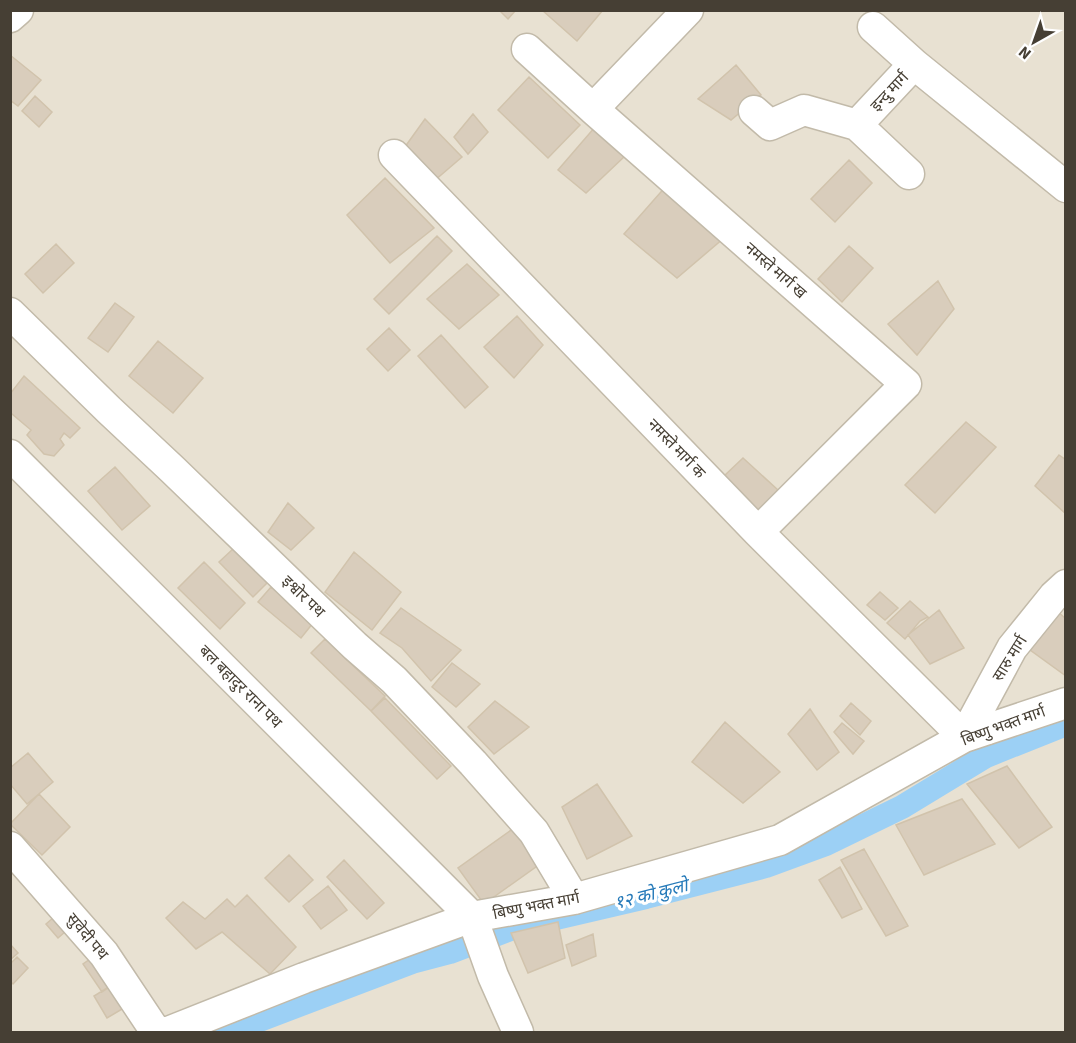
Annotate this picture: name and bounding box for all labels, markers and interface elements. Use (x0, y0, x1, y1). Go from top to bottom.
north arrow (1004, 12, 1064, 72)
text: N (1014, 41, 1036, 65)
street label: इन्दु मार्ग (866, 66, 915, 116)
street label: नमस्ते मार्ग ख (739, 238, 812, 305)
street label: नमस्ते मार्ग क (642, 414, 711, 484)
street label: इश्वोर पथ (277, 571, 330, 623)
street label: सारु मार्ग (987, 630, 1033, 686)
street label: बल बहादुर राना पथ (194, 640, 287, 734)
street label: बिष्णु भक्त मार्ग (958, 700, 1049, 751)
water label: १२ को कुलो (612, 872, 694, 916)
street label: बिष्णु भक्त मार्ग (491, 887, 582, 925)
street label: सुवेदी पथ (61, 909, 114, 965)

